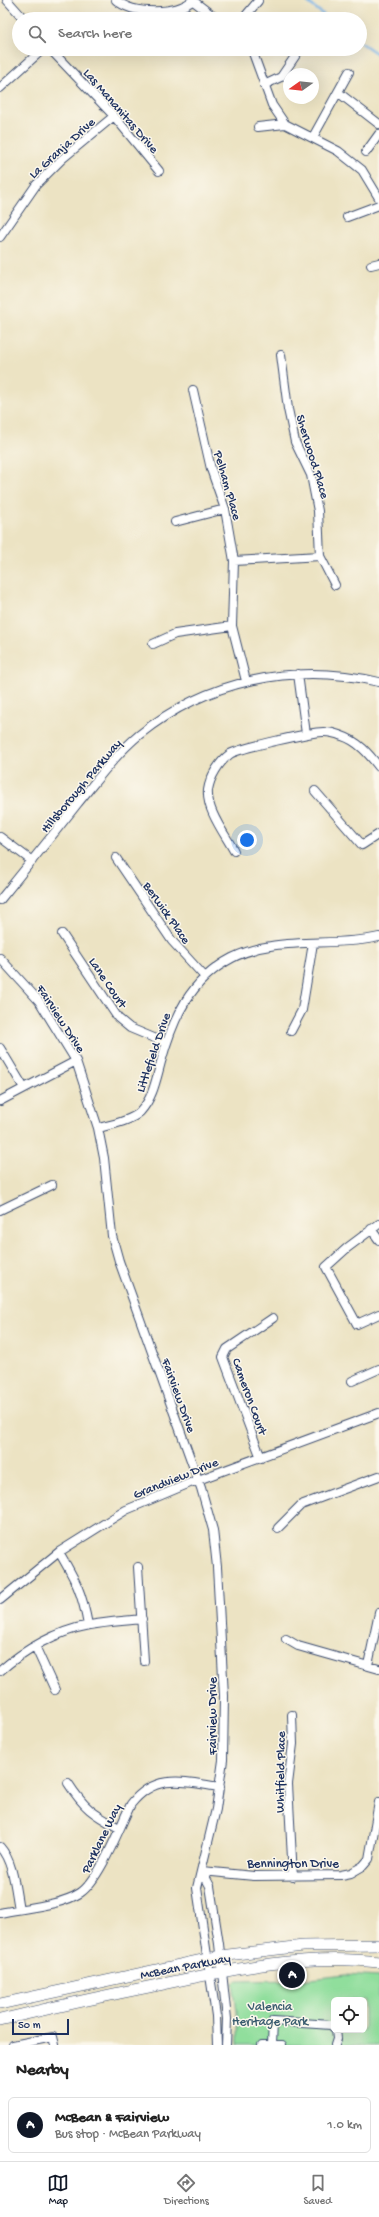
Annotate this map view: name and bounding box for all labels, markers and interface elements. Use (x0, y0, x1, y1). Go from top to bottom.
search box (12, 12, 367, 56)
icon: search (26, 23, 48, 45)
text: Search here (58, 25, 132, 43)
street label: Las Mananitas Drive (79, 66, 161, 157)
north arrow (283, 68, 319, 104)
street label: La Granja Drive (27, 115, 99, 182)
street label: Sherwood Place (292, 413, 332, 501)
street label: Pelham Place (209, 448, 244, 522)
street label: Hillsborough Parkway (38, 736, 126, 837)
your location (237, 830, 257, 850)
street label: Berwick Place (138, 879, 193, 948)
street label: Lane Court (85, 955, 130, 1013)
street label: Fairview Drive (32, 982, 88, 1056)
street label: Littlefield Drive (134, 1011, 175, 1095)
street label: Fairview Drive (157, 1356, 198, 1435)
street label: Cameron Court (228, 1356, 270, 1439)
street label: Grandview Drive (131, 1455, 221, 1503)
street label: Fairview Drive (206, 1677, 221, 1756)
street label: Whitfield Place (273, 1731, 290, 1813)
street label: Parklane Way (79, 1801, 126, 1877)
street label: Bennington Drive (246, 1857, 339, 1872)
street label: McBean Parkway (139, 1951, 233, 1984)
pin: A (279, 1960, 305, 1990)
map controls (331, 1997, 367, 2033)
button: locate (331, 1997, 367, 2033)
park label: Valencia Heritage Park (232, 2000, 309, 2030)
scale bar (12, 2017, 69, 2036)
text: 50 m (18, 2020, 40, 2032)
text: Nearby (16, 2061, 69, 2081)
text: McBean & Fairview (55, 2109, 169, 2127)
text: A (26, 2118, 34, 2133)
text: 1.0 km (327, 2118, 362, 2133)
text: Bus stop · McBean Parkway (55, 2127, 201, 2142)
tab: Map (47, 2172, 69, 2208)
tab: Directions (164, 2172, 209, 2208)
tab: Saved (303, 2172, 332, 2208)

